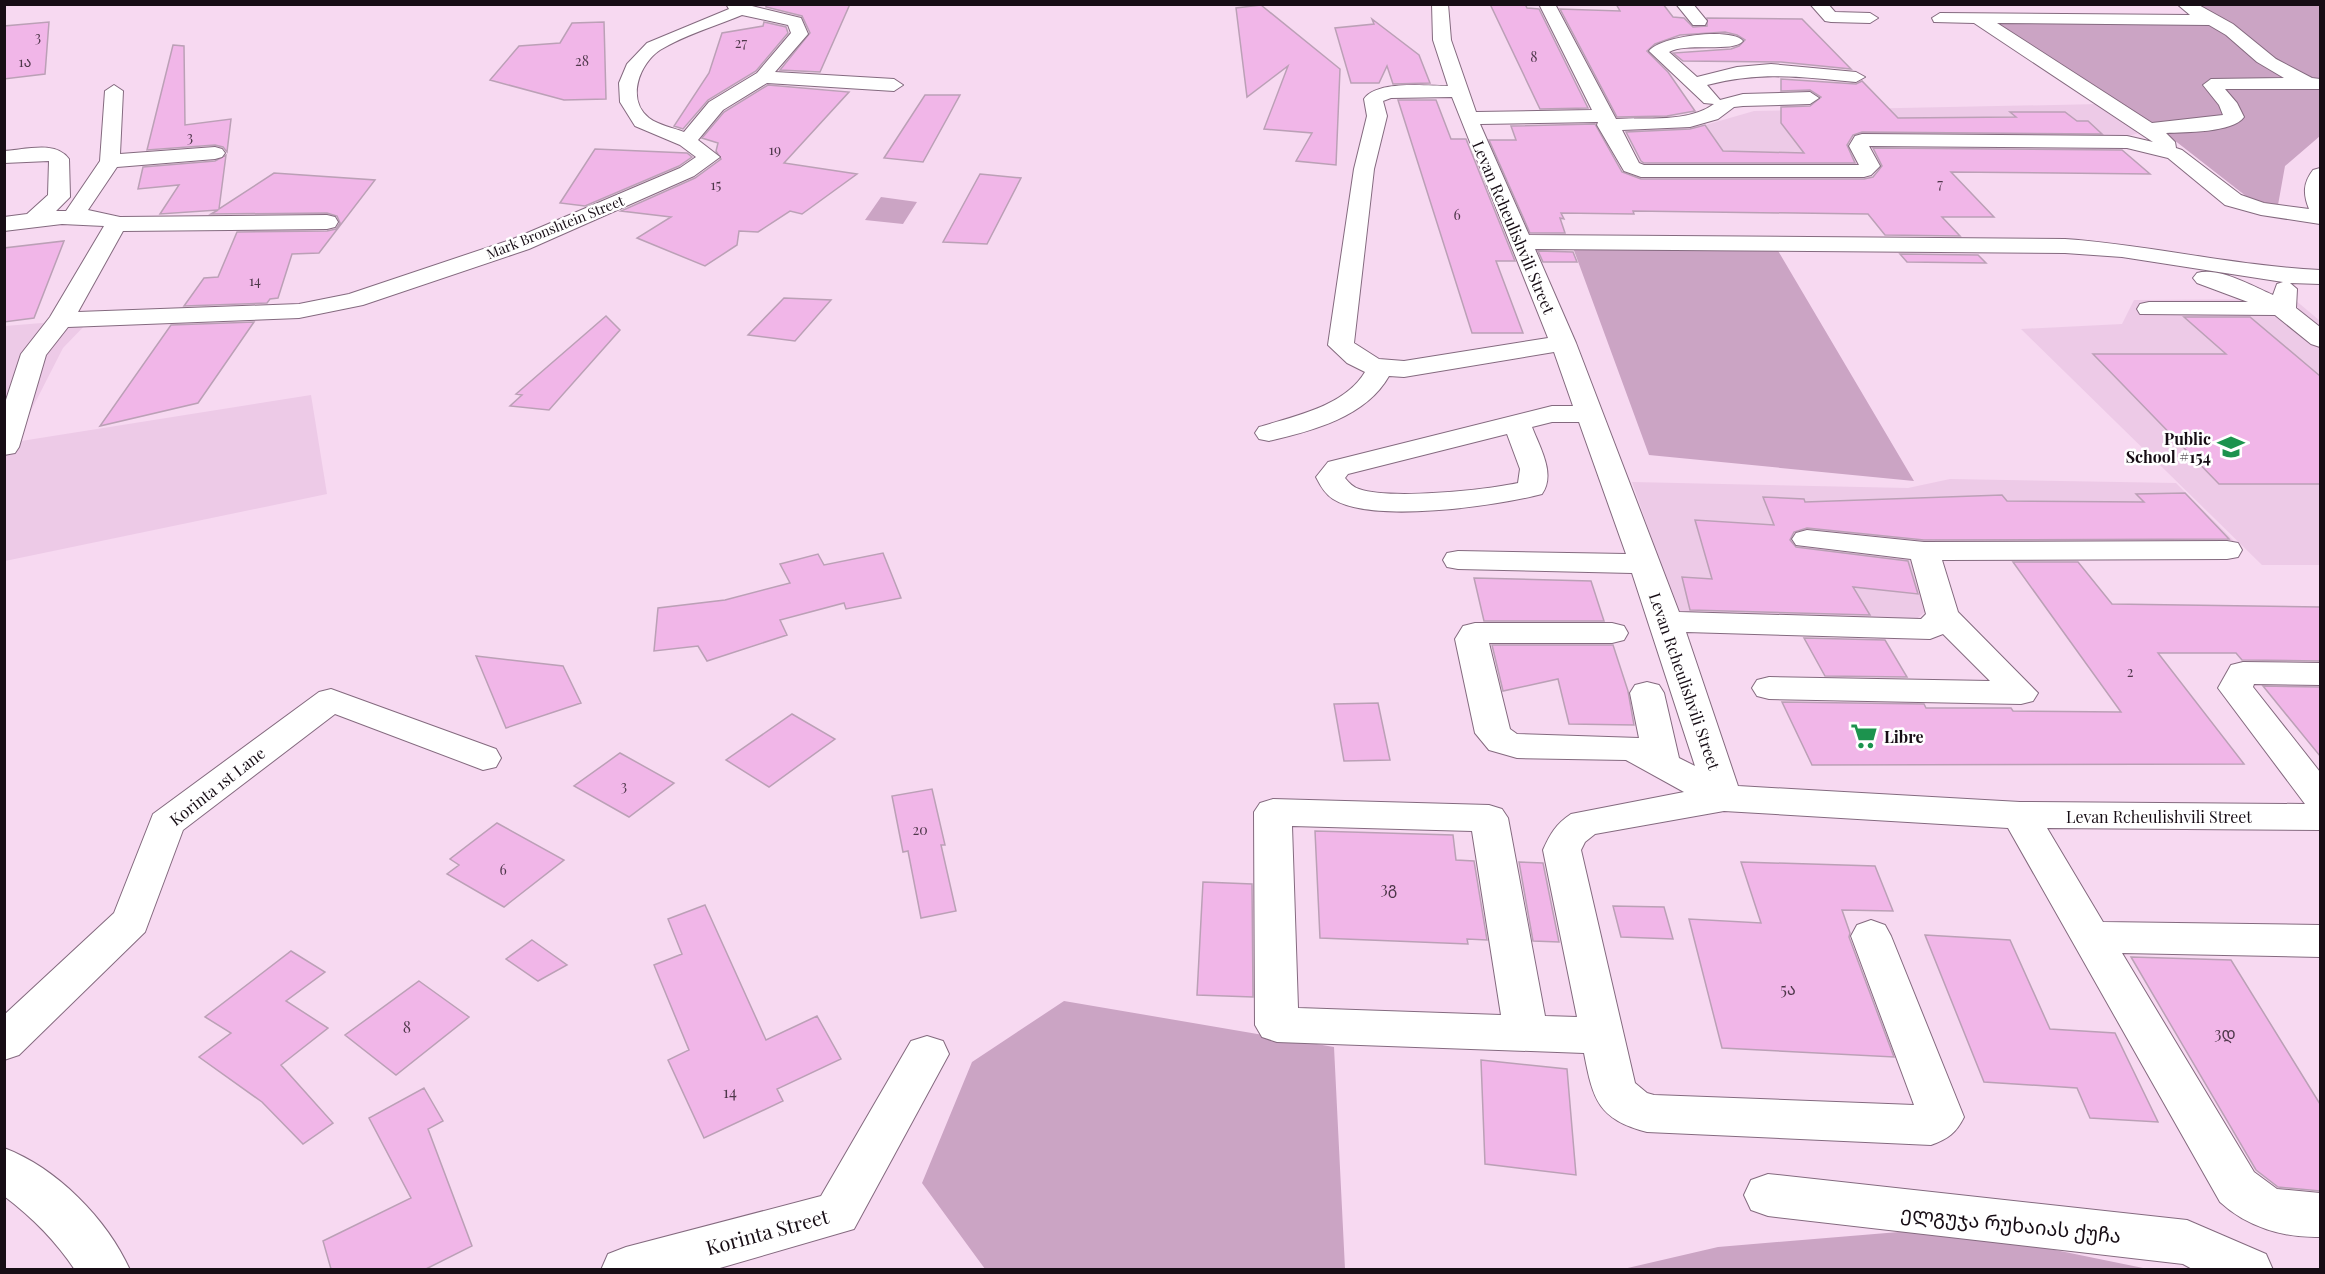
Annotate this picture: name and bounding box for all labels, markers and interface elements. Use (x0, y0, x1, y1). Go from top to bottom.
house number: 3 (35, 27, 41, 46)
house number: 27 (735, 33, 748, 52)
house number: 8 (1530, 47, 1538, 66)
house number: 28 (575, 51, 589, 70)
house number: 1ა (19, 52, 31, 71)
house number: 3 (187, 127, 193, 146)
street label: Levan Rcheulishvili Street (1468, 137, 1560, 317)
house number: 19 (769, 140, 781, 159)
house number: 7 (1937, 174, 1943, 193)
house number: 15 (711, 175, 722, 194)
street label: Mark Bronshtein Street (483, 190, 628, 263)
house number: 6 (1453, 205, 1461, 224)
house number: 14 (249, 271, 261, 290)
place label: Public School #154 (2126, 428, 2211, 467)
school or university icon: Public School #154 (2216, 432, 2246, 462)
street label: Levan Rcheulishvili Street (1645, 590, 1725, 773)
house number: 2 (2127, 662, 2134, 681)
supermarket icon: Libre (1849, 721, 1879, 751)
place label: Libre (1884, 726, 1924, 747)
street label: Korinta 1st Lane (165, 742, 269, 830)
house number: 3 (621, 776, 627, 795)
street label: Levan Rcheulishvili Street (2066, 806, 2252, 827)
house number: 20 (912, 820, 928, 839)
house number: 6 (499, 860, 507, 879)
house number: 3გ (1381, 877, 1397, 898)
house number: 5ა (1780, 978, 1796, 999)
house number: 8 (403, 1016, 411, 1037)
house number: 3დ (2214, 1022, 2236, 1044)
house number: 14 (723, 1081, 737, 1102)
street label: ელგუჯა რუხაიას ქუჩა (1899, 1198, 2123, 1249)
street label: Korinta Street (703, 1201, 832, 1260)

